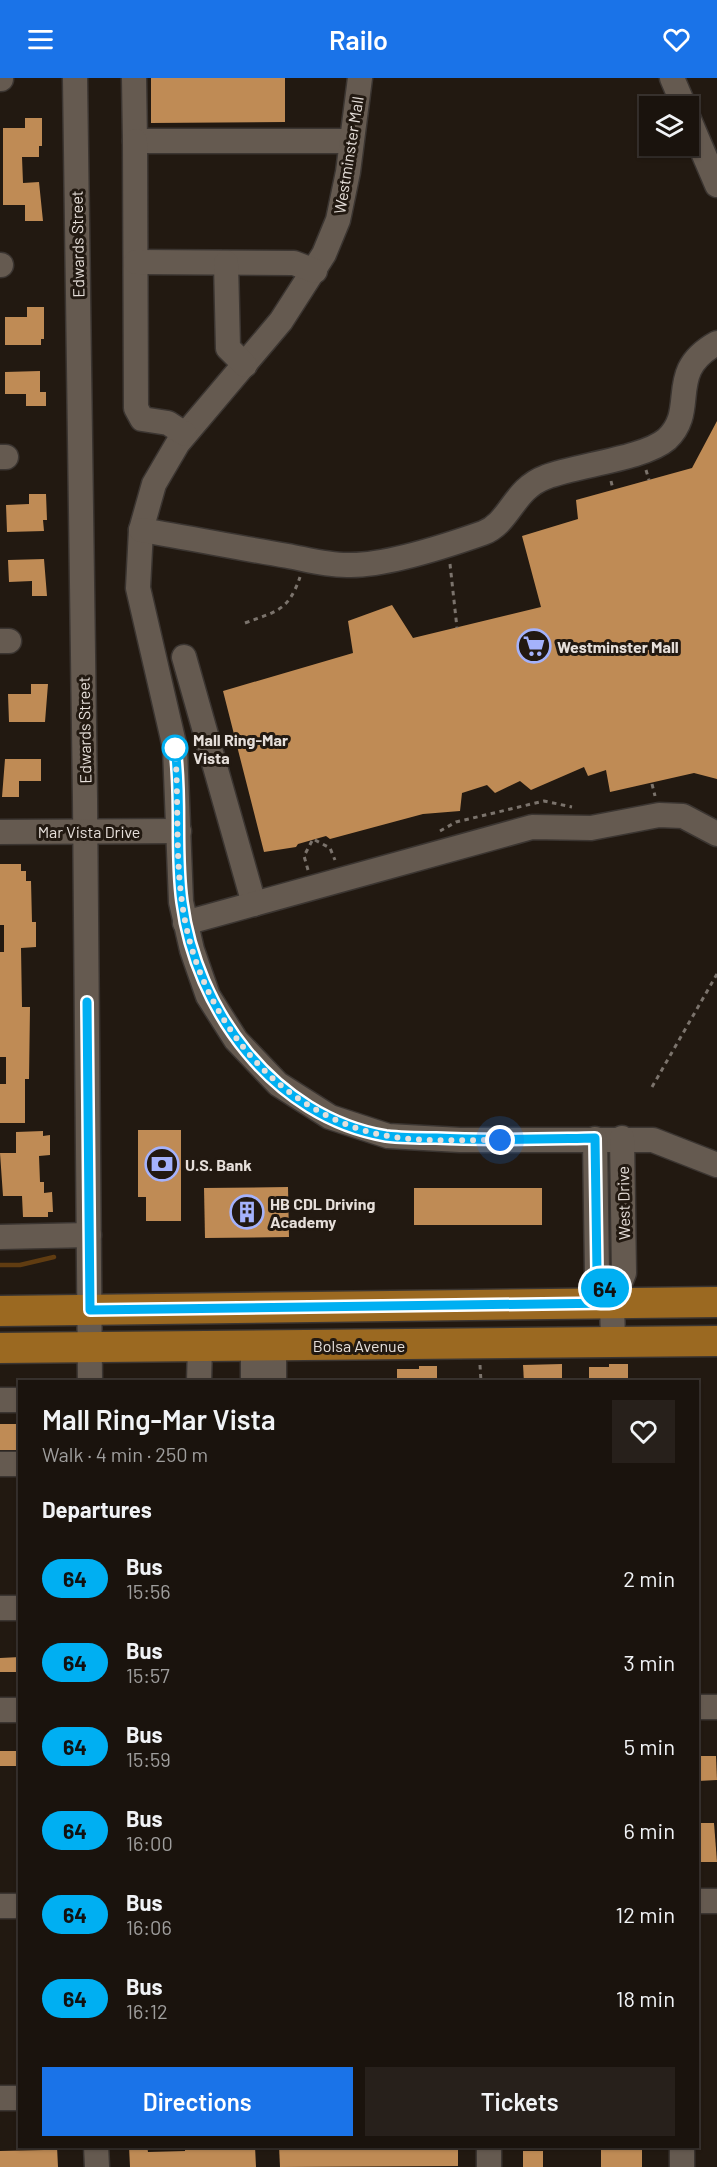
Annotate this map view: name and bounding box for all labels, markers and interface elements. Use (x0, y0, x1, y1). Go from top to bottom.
icon: menu (24, 23, 57, 56)
text: Railo (329, 23, 388, 55)
icon: heart (660, 23, 693, 56)
street label: Westminster Mall (329, 95, 367, 215)
map controls (639, 96, 699, 156)
button: layers (639, 96, 699, 156)
street label: Edwards Street (67, 190, 87, 298)
supermarket icon: Westminster Mall (516, 628, 552, 664)
place label: Westminster Mall (557, 637, 679, 656)
street label: Edwards Street (74, 676, 94, 784)
place label: Mall Ring-Mar Vista (193, 730, 288, 767)
marker: Mall Ring-Mar Vista (162, 735, 188, 761)
street label: Mar Vista Drive (38, 822, 140, 841)
your location (485, 1125, 515, 1155)
bank icon: U.S. Bank (144, 1146, 180, 1182)
place label: U.S. Bank (185, 1155, 252, 1174)
street label: West Drive (613, 1166, 633, 1240)
building icon: HB CDL Driving Academy (229, 1194, 265, 1230)
place label: HB CDL Driving Academy (270, 1194, 375, 1231)
line badge: 64 (578, 1268, 632, 1308)
text: 64 (593, 1276, 617, 1301)
street label: Bolsa Avenue (313, 1336, 405, 1355)
button: heart (612, 1400, 675, 1463)
text: Mall Ring-Mar Vista (42, 1402, 276, 1436)
text: Walk · 4 min · 250 m (42, 1442, 208, 1466)
text: Departures (42, 1496, 152, 1522)
text: Bus (126, 1553, 163, 1579)
text: 2 min (623, 1565, 675, 1591)
text: 64 (63, 1566, 87, 1591)
text: 15:56 (126, 1579, 171, 1603)
text: Bus (126, 1637, 163, 1663)
text: 3 min (624, 1649, 675, 1675)
text: 64 (63, 1650, 87, 1675)
text: 15:57 (126, 1663, 170, 1687)
text: Bus (126, 1721, 163, 1747)
text: 5 min (624, 1733, 675, 1759)
text: 64 (63, 1734, 87, 1759)
text: 15:59 (126, 1747, 171, 1771)
text: Bus (126, 1805, 163, 1831)
text: 6 min (624, 1817, 675, 1843)
text: 64 (63, 1818, 87, 1843)
text: 16:00 (126, 1831, 173, 1855)
text: Bus (126, 1889, 163, 1915)
text: 12 min (615, 1901, 675, 1927)
text: 64 (63, 1902, 87, 1927)
text: 16:06 (126, 1915, 172, 1939)
text: Bus (126, 1973, 163, 1999)
text: 18 min (616, 1985, 675, 2011)
text: 64 (63, 1986, 87, 2011)
text: 16:12 (126, 1999, 168, 2023)
button: Directions (42, 2067, 353, 2136)
button: Tickets (365, 2067, 675, 2136)

